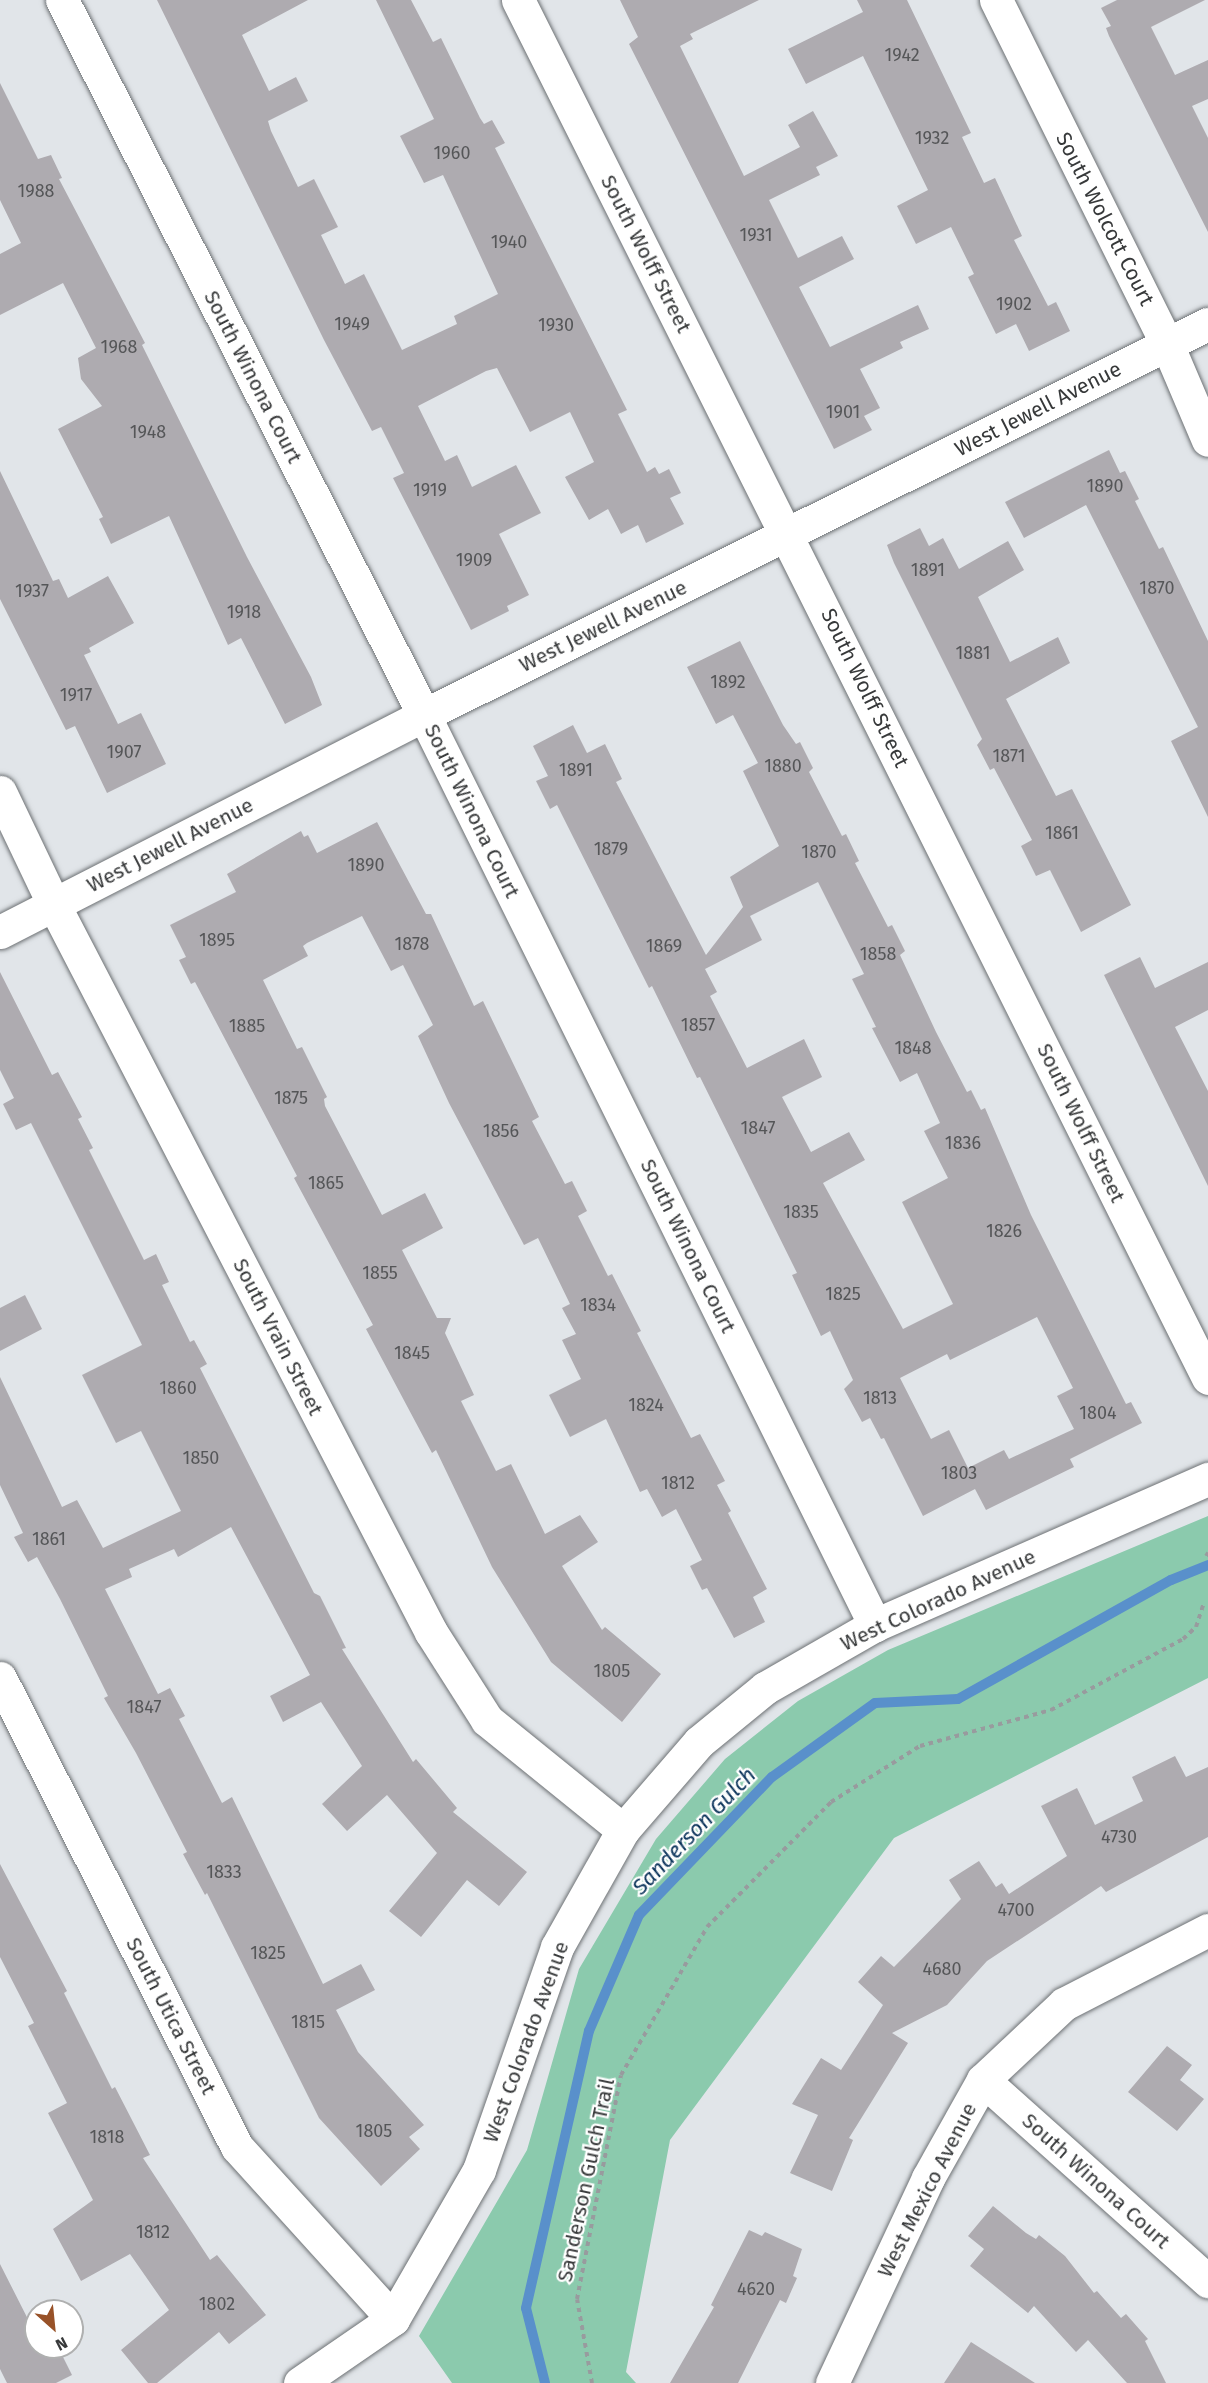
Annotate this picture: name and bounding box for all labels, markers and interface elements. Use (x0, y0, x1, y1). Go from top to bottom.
house number: 1942 (884, 44, 920, 66)
house number: 1932 (915, 127, 949, 149)
street label: South Wolcott Court (1050, 128, 1160, 310)
house number: 1960 (434, 142, 470, 164)
street label: South Wolff Street (595, 171, 697, 337)
house number: 1988 (17, 180, 55, 202)
house number: 1931 (739, 224, 773, 246)
house number: 1940 (491, 231, 527, 253)
street label: South Winona Court (199, 287, 307, 467)
house number: 1902 (996, 293, 1032, 315)
house number: 1949 (334, 313, 370, 335)
house number: 1930 (538, 314, 574, 336)
house number: 1968 (101, 336, 137, 358)
street label: West Jewell Avenue (951, 356, 1125, 462)
house number: 1901 (826, 401, 860, 423)
house number: 1948 (130, 421, 166, 443)
house number: 1890 (1087, 475, 1123, 497)
house number: 1919 (413, 479, 447, 501)
house number: 1909 (456, 549, 492, 571)
house number: 1891 (911, 559, 945, 581)
street label: West Jewell Avenue (515, 574, 691, 678)
house number: 1870 (1139, 577, 1175, 599)
house number: 1937 (15, 580, 49, 602)
house number: 1918 (227, 601, 261, 623)
street label: South Wolff Street (816, 604, 914, 772)
house number: 1881 (956, 642, 990, 664)
house number: 1892 (710, 671, 746, 693)
house number: 1917 (60, 684, 92, 706)
street label: South Winona Court (419, 720, 525, 902)
house number: 1907 (107, 741, 141, 763)
house number: 1871 (993, 745, 1025, 767)
house number: 1880 (764, 755, 802, 777)
house number: 1891 (559, 759, 593, 781)
street label: West Jewell Avenue (83, 792, 257, 898)
house number: 1861 (1045, 822, 1079, 844)
house number: 1879 (594, 838, 628, 860)
house number: 1870 (801, 841, 837, 863)
house number: 1890 (348, 854, 384, 876)
house number: 1895 (199, 929, 235, 951)
house number: 1878 (395, 933, 429, 955)
house number: 1869 (646, 935, 682, 957)
house number: 1858 (860, 943, 896, 965)
house number: 1857 (681, 1014, 715, 1036)
house number: 1885 (229, 1015, 265, 1037)
house number: 1848 (894, 1037, 932, 1059)
street label: South Wolff Street (1032, 1039, 1130, 1207)
house number: 1875 (274, 1087, 308, 1109)
house number: 1847 (741, 1117, 775, 1139)
house number: 1856 (483, 1120, 519, 1142)
house number: 1836 (945, 1132, 981, 1154)
street label: South Winona Court (635, 1155, 741, 1337)
house number: 1865 (308, 1172, 344, 1194)
house number: 1835 (783, 1201, 819, 1223)
house number: 1826 (986, 1220, 1022, 1242)
street label: South Vrain Street (228, 1254, 328, 1420)
house number: 1855 (362, 1262, 398, 1284)
house number: 1825 (825, 1283, 861, 1305)
house number: 1834 (580, 1294, 616, 1316)
house number: 1845 (394, 1342, 430, 1364)
house number: 1860 (159, 1377, 197, 1399)
house number: 1813 (863, 1387, 897, 1409)
house number: 1824 (628, 1394, 664, 1416)
house number: 1804 (1079, 1402, 1117, 1424)
house number: 1850 (183, 1447, 219, 1469)
house number: 1803 (941, 1462, 977, 1484)
house number: 1812 (661, 1472, 695, 1494)
house number: 1861 (32, 1528, 66, 1550)
street label: West Colorado Avenue (836, 1544, 1040, 1656)
house number: 1805 (594, 1660, 630, 1682)
house number: 1847 (127, 1696, 161, 1718)
water label: Sanderson Gulch (627, 1762, 761, 1900)
house number: 4730 (1101, 1826, 1137, 1848)
house number: 1833 (206, 1861, 242, 1883)
house number: 4700 (997, 1899, 1035, 1921)
street label: South Utica Street (121, 1933, 221, 2099)
street label: West Colorado Avenue (478, 1938, 574, 2146)
house number: 1825 (250, 1942, 286, 1964)
house number: 4680 (922, 1958, 962, 1980)
house number: 1815 (291, 2011, 325, 2033)
street label: Sanderson Gulch Trail (552, 2076, 620, 2284)
street label: West Mexico Avenue (872, 2099, 982, 2281)
street label: South Winona Court (1017, 2108, 1175, 2254)
house number: 1805 (356, 2120, 392, 2142)
house number: 1818 (90, 2126, 124, 2148)
house number: 1812 (136, 2221, 170, 2243)
house number: 4620 (737, 2278, 775, 2300)
house number: 1802 (199, 2293, 235, 2315)
north arrow (24, 2299, 84, 2359)
text: N (52, 2333, 71, 2355)

